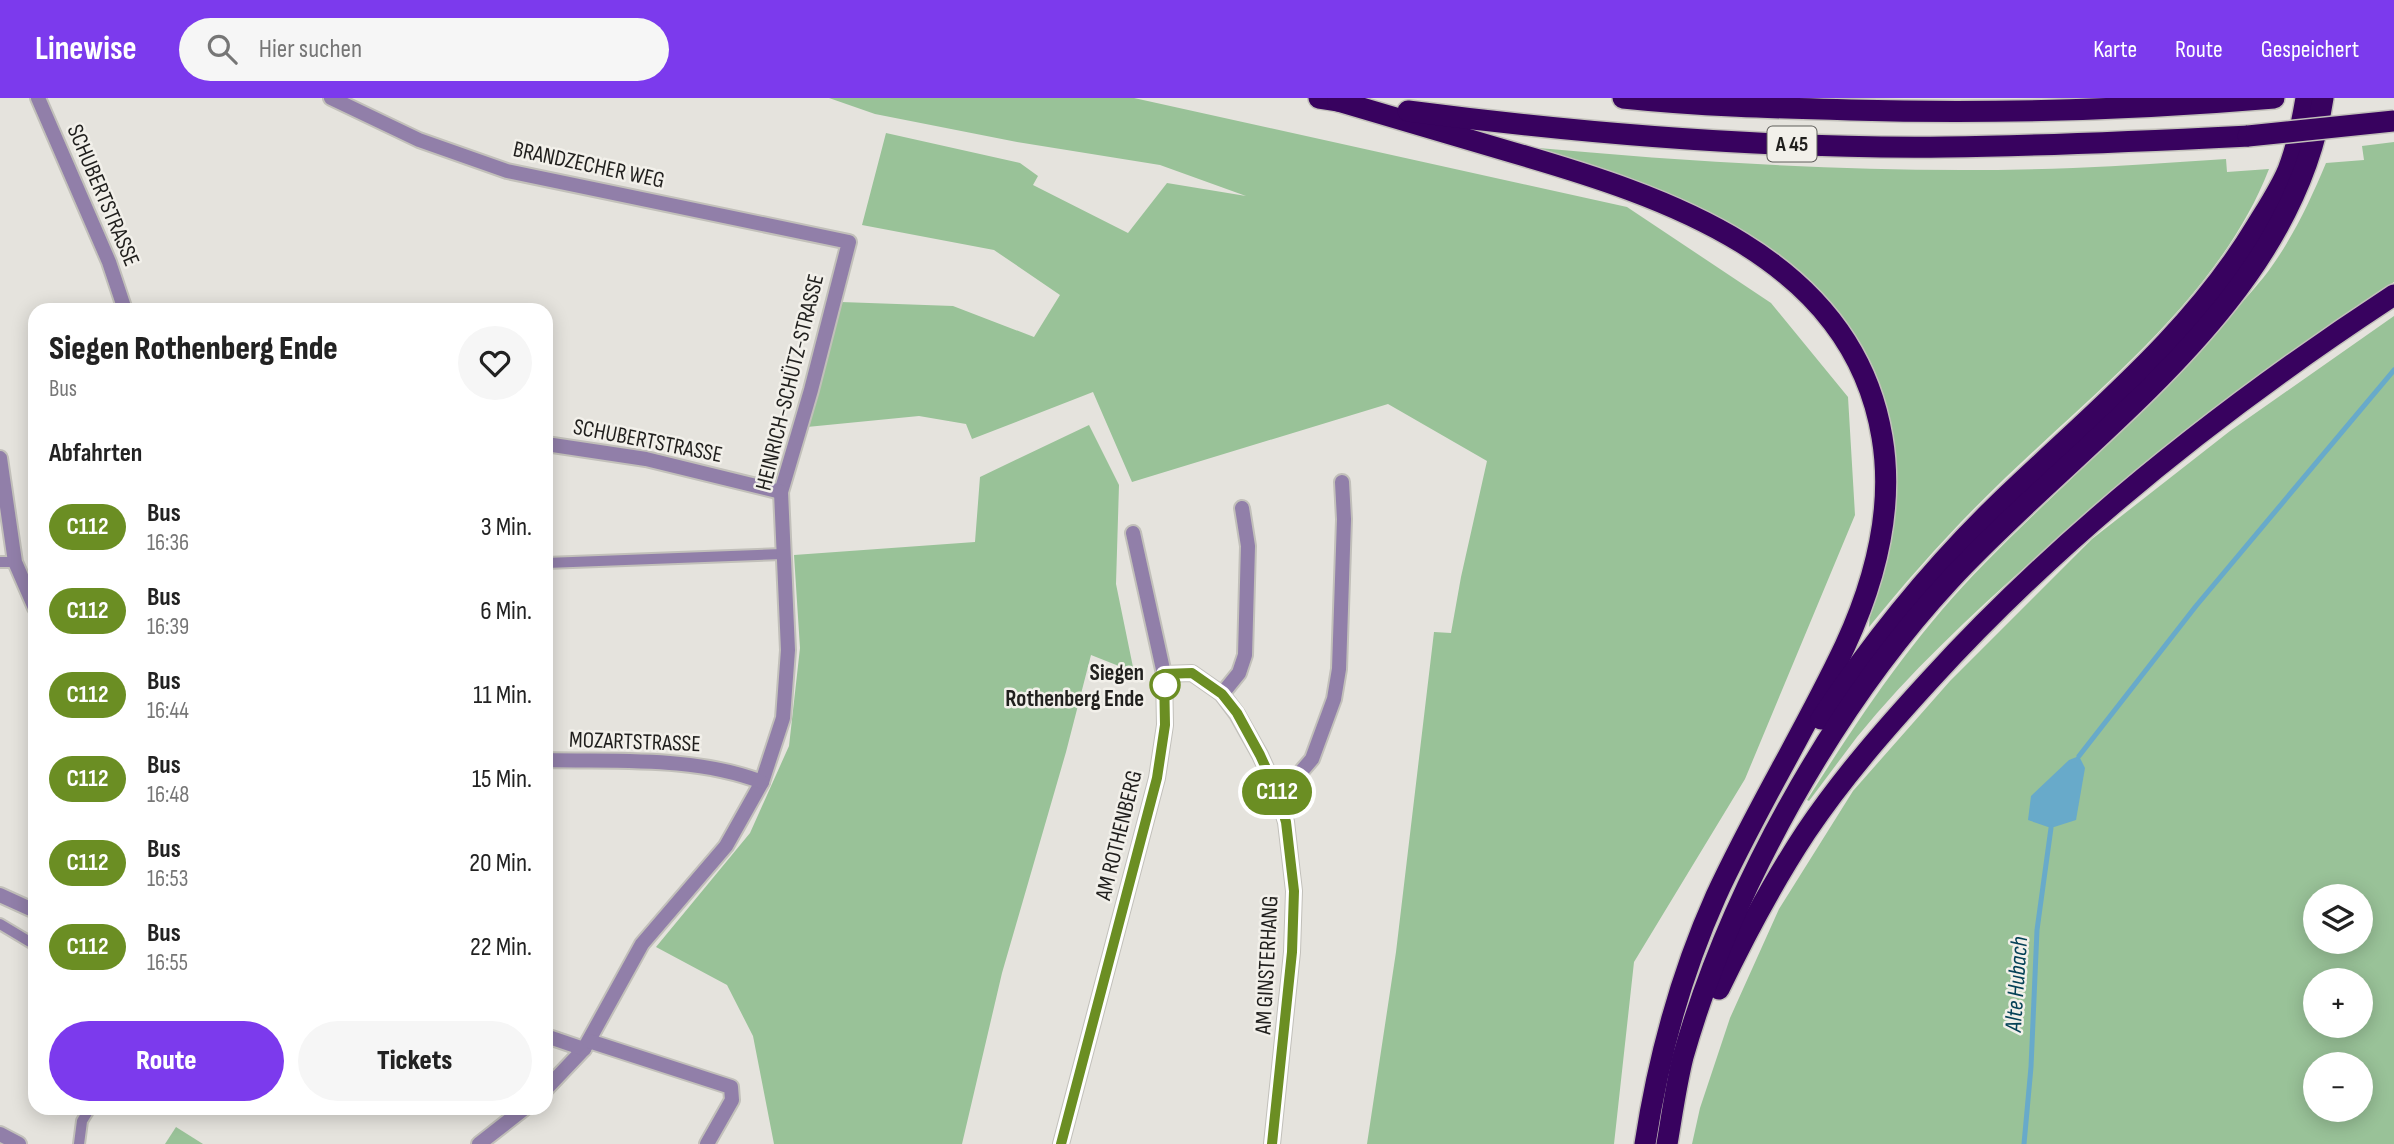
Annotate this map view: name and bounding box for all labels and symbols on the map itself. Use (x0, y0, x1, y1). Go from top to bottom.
street label: SCHUBERTSTRASSE (61, 120, 146, 271)
road number: A 45 (1768, 126, 1816, 162)
street label: BRANDZECHER WEG (510, 135, 667, 195)
street label: HEINRICH-SCHÜTZ-STRASSE (750, 271, 830, 493)
street label: SCHUBERTSTRASSE (571, 413, 725, 469)
place label: Siegen Rothenberg Ende (1005, 659, 1144, 713)
marker: Siegen Rothenberg Ende (1150, 670, 1180, 700)
street label: MOZARTSTRASSE (569, 726, 701, 758)
street label: AM ROTHENBERG (1089, 768, 1149, 904)
line badge: C112 (1228, 769, 1326, 815)
street label: AM GINSTERHANG (1249, 895, 1285, 1036)
water label: Alte Hubach (1999, 935, 2034, 1034)

